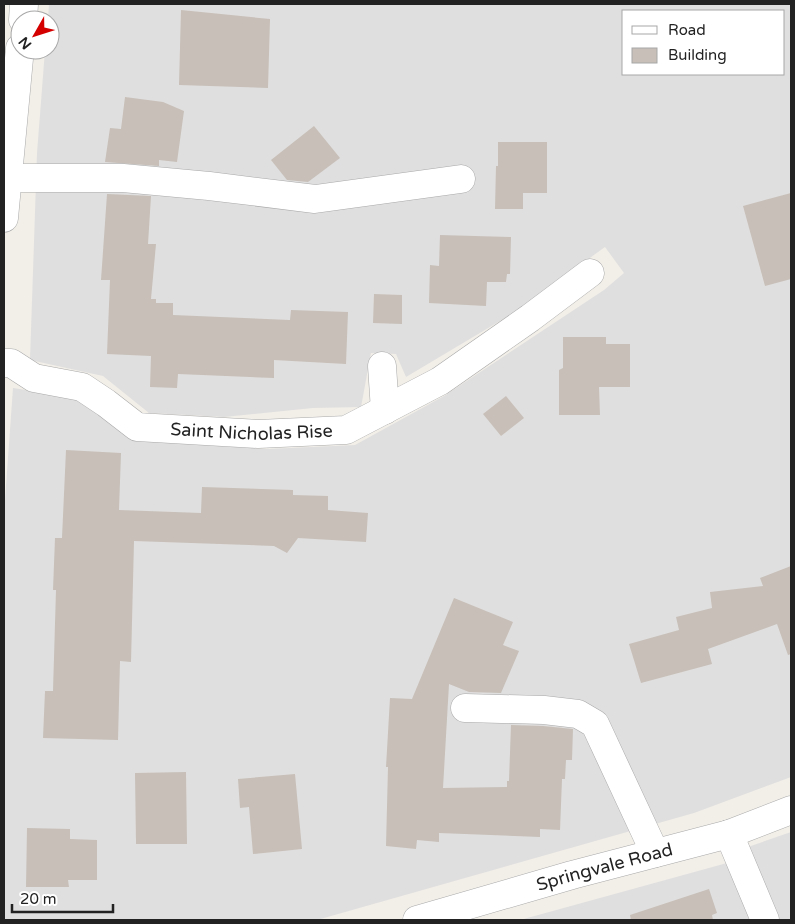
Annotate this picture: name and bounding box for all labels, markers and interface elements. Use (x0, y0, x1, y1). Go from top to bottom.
north arrow (10, 10, 60, 60)
legend (622, 10, 785, 75)
text: Road (668, 21, 706, 39)
text: N (15, 33, 35, 53)
text: Building (668, 46, 727, 64)
street label: Saint Nicholas Rise (170, 418, 333, 445)
street label: Springvale Road (534, 838, 675, 896)
scale bar (12, 882, 114, 914)
text: 20 m (20, 890, 57, 908)

